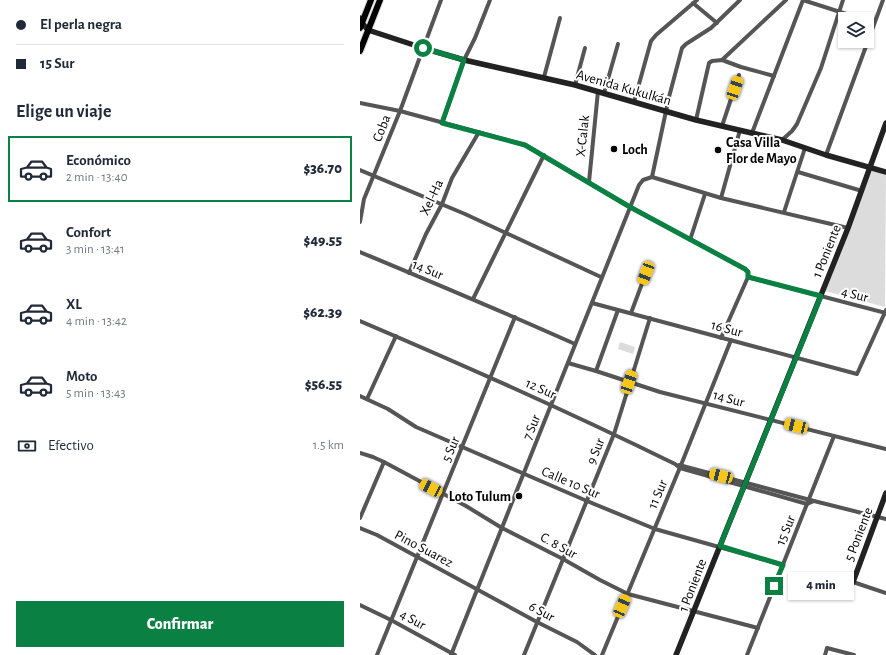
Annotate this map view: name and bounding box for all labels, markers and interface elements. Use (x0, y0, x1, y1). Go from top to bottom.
map controls (838, 12, 874, 48)
button: layers (838, 12, 874, 48)
text: El perla negra (40, 17, 122, 32)
route start (414, 39, 432, 57)
text: 15 Sur (40, 56, 75, 71)
street label: Avenida Kukulkán (575, 68, 673, 108)
car (725, 75, 745, 101)
text: Elige un viaje (16, 103, 111, 121)
street label: Coba (370, 112, 394, 144)
street label: X-Calak (574, 114, 592, 158)
place label: Casa Villa Flor de Mayo (726, 136, 797, 166)
place label: Loch (622, 143, 648, 157)
marker: Loch (609, 144, 619, 154)
marker: Casa Villa Flor de Mayo (713, 145, 723, 155)
icon: car (18, 151, 54, 187)
text: Económico (66, 153, 131, 168)
text: $36.70 (303, 161, 342, 176)
text: 2 min · 13:40 (66, 171, 128, 184)
street label: Xel-Ha (418, 177, 446, 217)
icon: car (18, 223, 54, 259)
street label: 1 Poniente (810, 223, 844, 280)
text: Confort (66, 225, 111, 240)
text: $49.55 (304, 233, 342, 248)
text: 3 min · 13:41 (66, 243, 125, 256)
street label: 14 Sur (410, 257, 446, 283)
car (636, 260, 656, 286)
street label: 4 Sur (840, 285, 870, 305)
icon: car (18, 295, 54, 331)
text: XL (66, 297, 82, 312)
text: $62.39 (303, 305, 342, 320)
text: 4 min · 13:42 (66, 315, 127, 328)
street label: 16 Sur (710, 318, 744, 340)
icon: car (18, 367, 54, 403)
text: Moto (66, 369, 98, 384)
car (620, 369, 638, 395)
street label: 12 Sur (523, 376, 558, 402)
text: $56.55 (305, 377, 342, 392)
text: 5 min · 13:43 (66, 387, 126, 400)
street label: 14 Sur (711, 388, 746, 410)
street label: 7 Sur (521, 412, 544, 442)
car (783, 417, 809, 435)
street label: 5 Sur (439, 434, 463, 464)
icon: cash (16, 435, 38, 457)
street label: 9 Sur (585, 436, 607, 466)
text: Efectivo (48, 438, 94, 453)
text: 1.5 km (313, 439, 344, 452)
street label: Calle 10 Sur (539, 464, 602, 502)
car (708, 467, 734, 485)
car (418, 477, 444, 499)
street label: 11 Sur (646, 477, 670, 511)
place label: Loto Tulum (449, 490, 511, 504)
marker: Loto Tulum (514, 491, 524, 501)
street label: 5 Poniente (842, 505, 876, 563)
street label: 15 Sur (774, 513, 798, 547)
street label: Pino Suarez (392, 528, 455, 570)
street label: C. 8 Sur (538, 530, 580, 562)
street label: 1 Poniente (676, 557, 709, 614)
callout: 4 min (788, 572, 854, 600)
route end (765, 577, 783, 595)
text: 4 min (806, 579, 836, 592)
car (612, 593, 632, 619)
street label: 6 Sur (526, 599, 557, 625)
button: Confirmar (16, 601, 344, 647)
street label: 4 Sur (397, 607, 428, 633)

